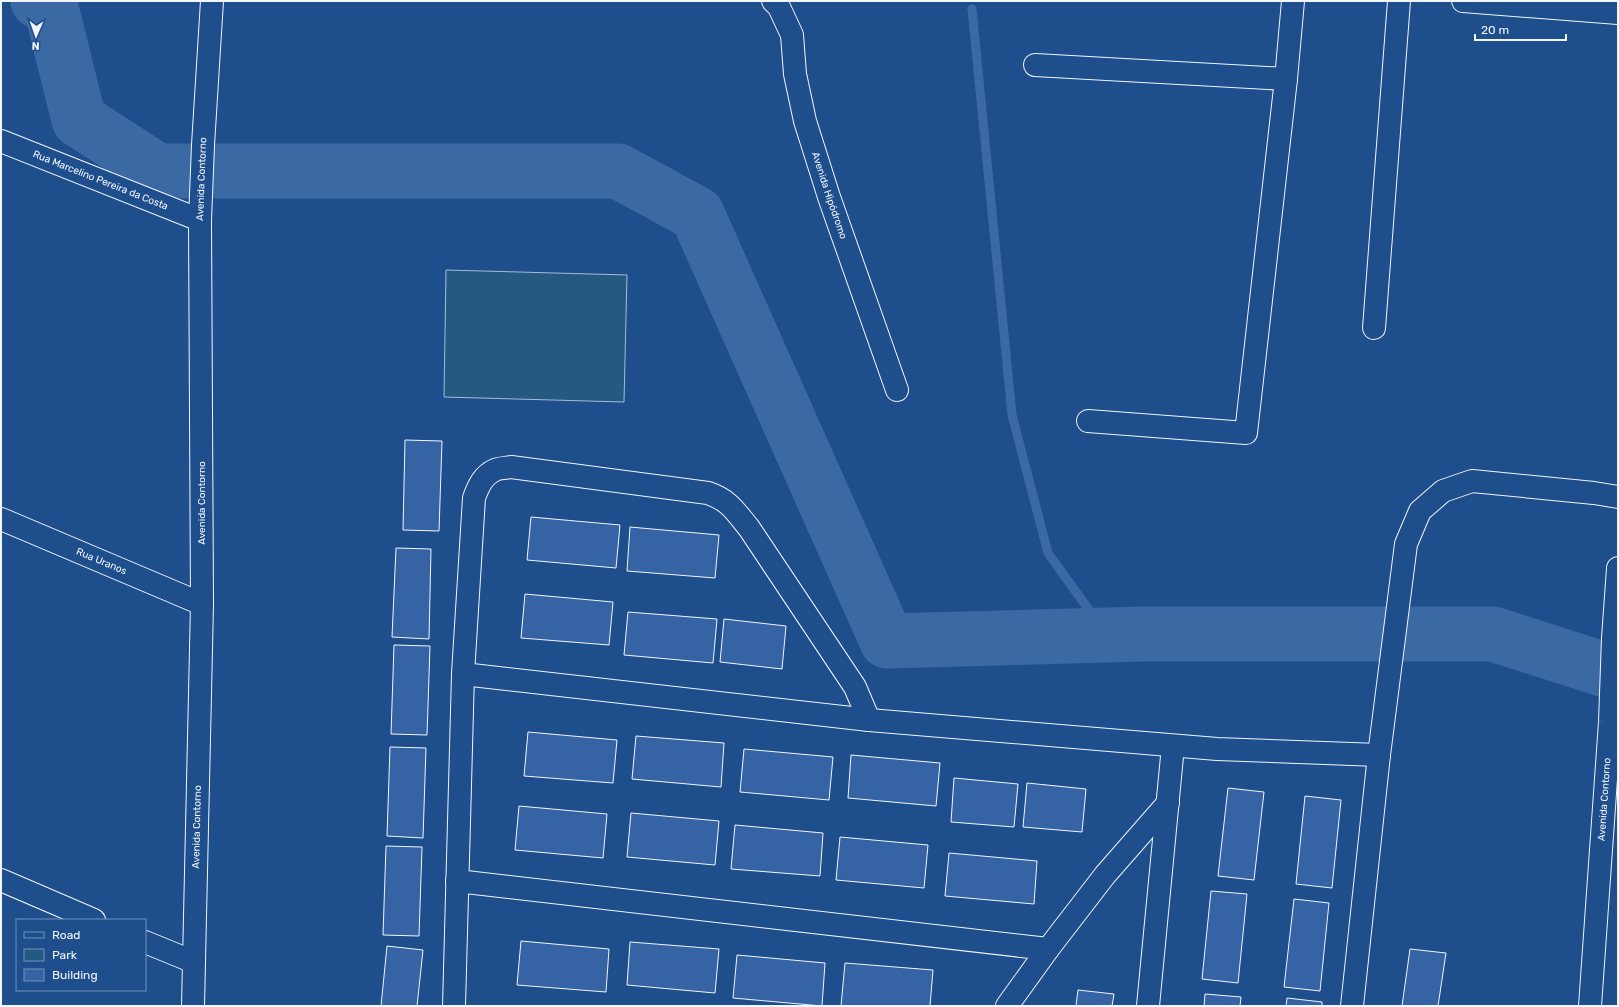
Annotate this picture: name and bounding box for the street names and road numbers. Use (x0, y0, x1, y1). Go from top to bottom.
street label: Avenida Contorno (194, 137, 209, 221)
street label: Rua Marcelino Pereira da Costa (31, 148, 170, 213)
street label: Avenida Hipódromo (809, 151, 849, 241)
street label: Avenida Contorno (196, 461, 208, 545)
street label: Rua Uranos (74, 545, 128, 577)
street label: Avenida Contorno (1596, 757, 1613, 842)
street label: Avenida Contorno (190, 785, 204, 869)

